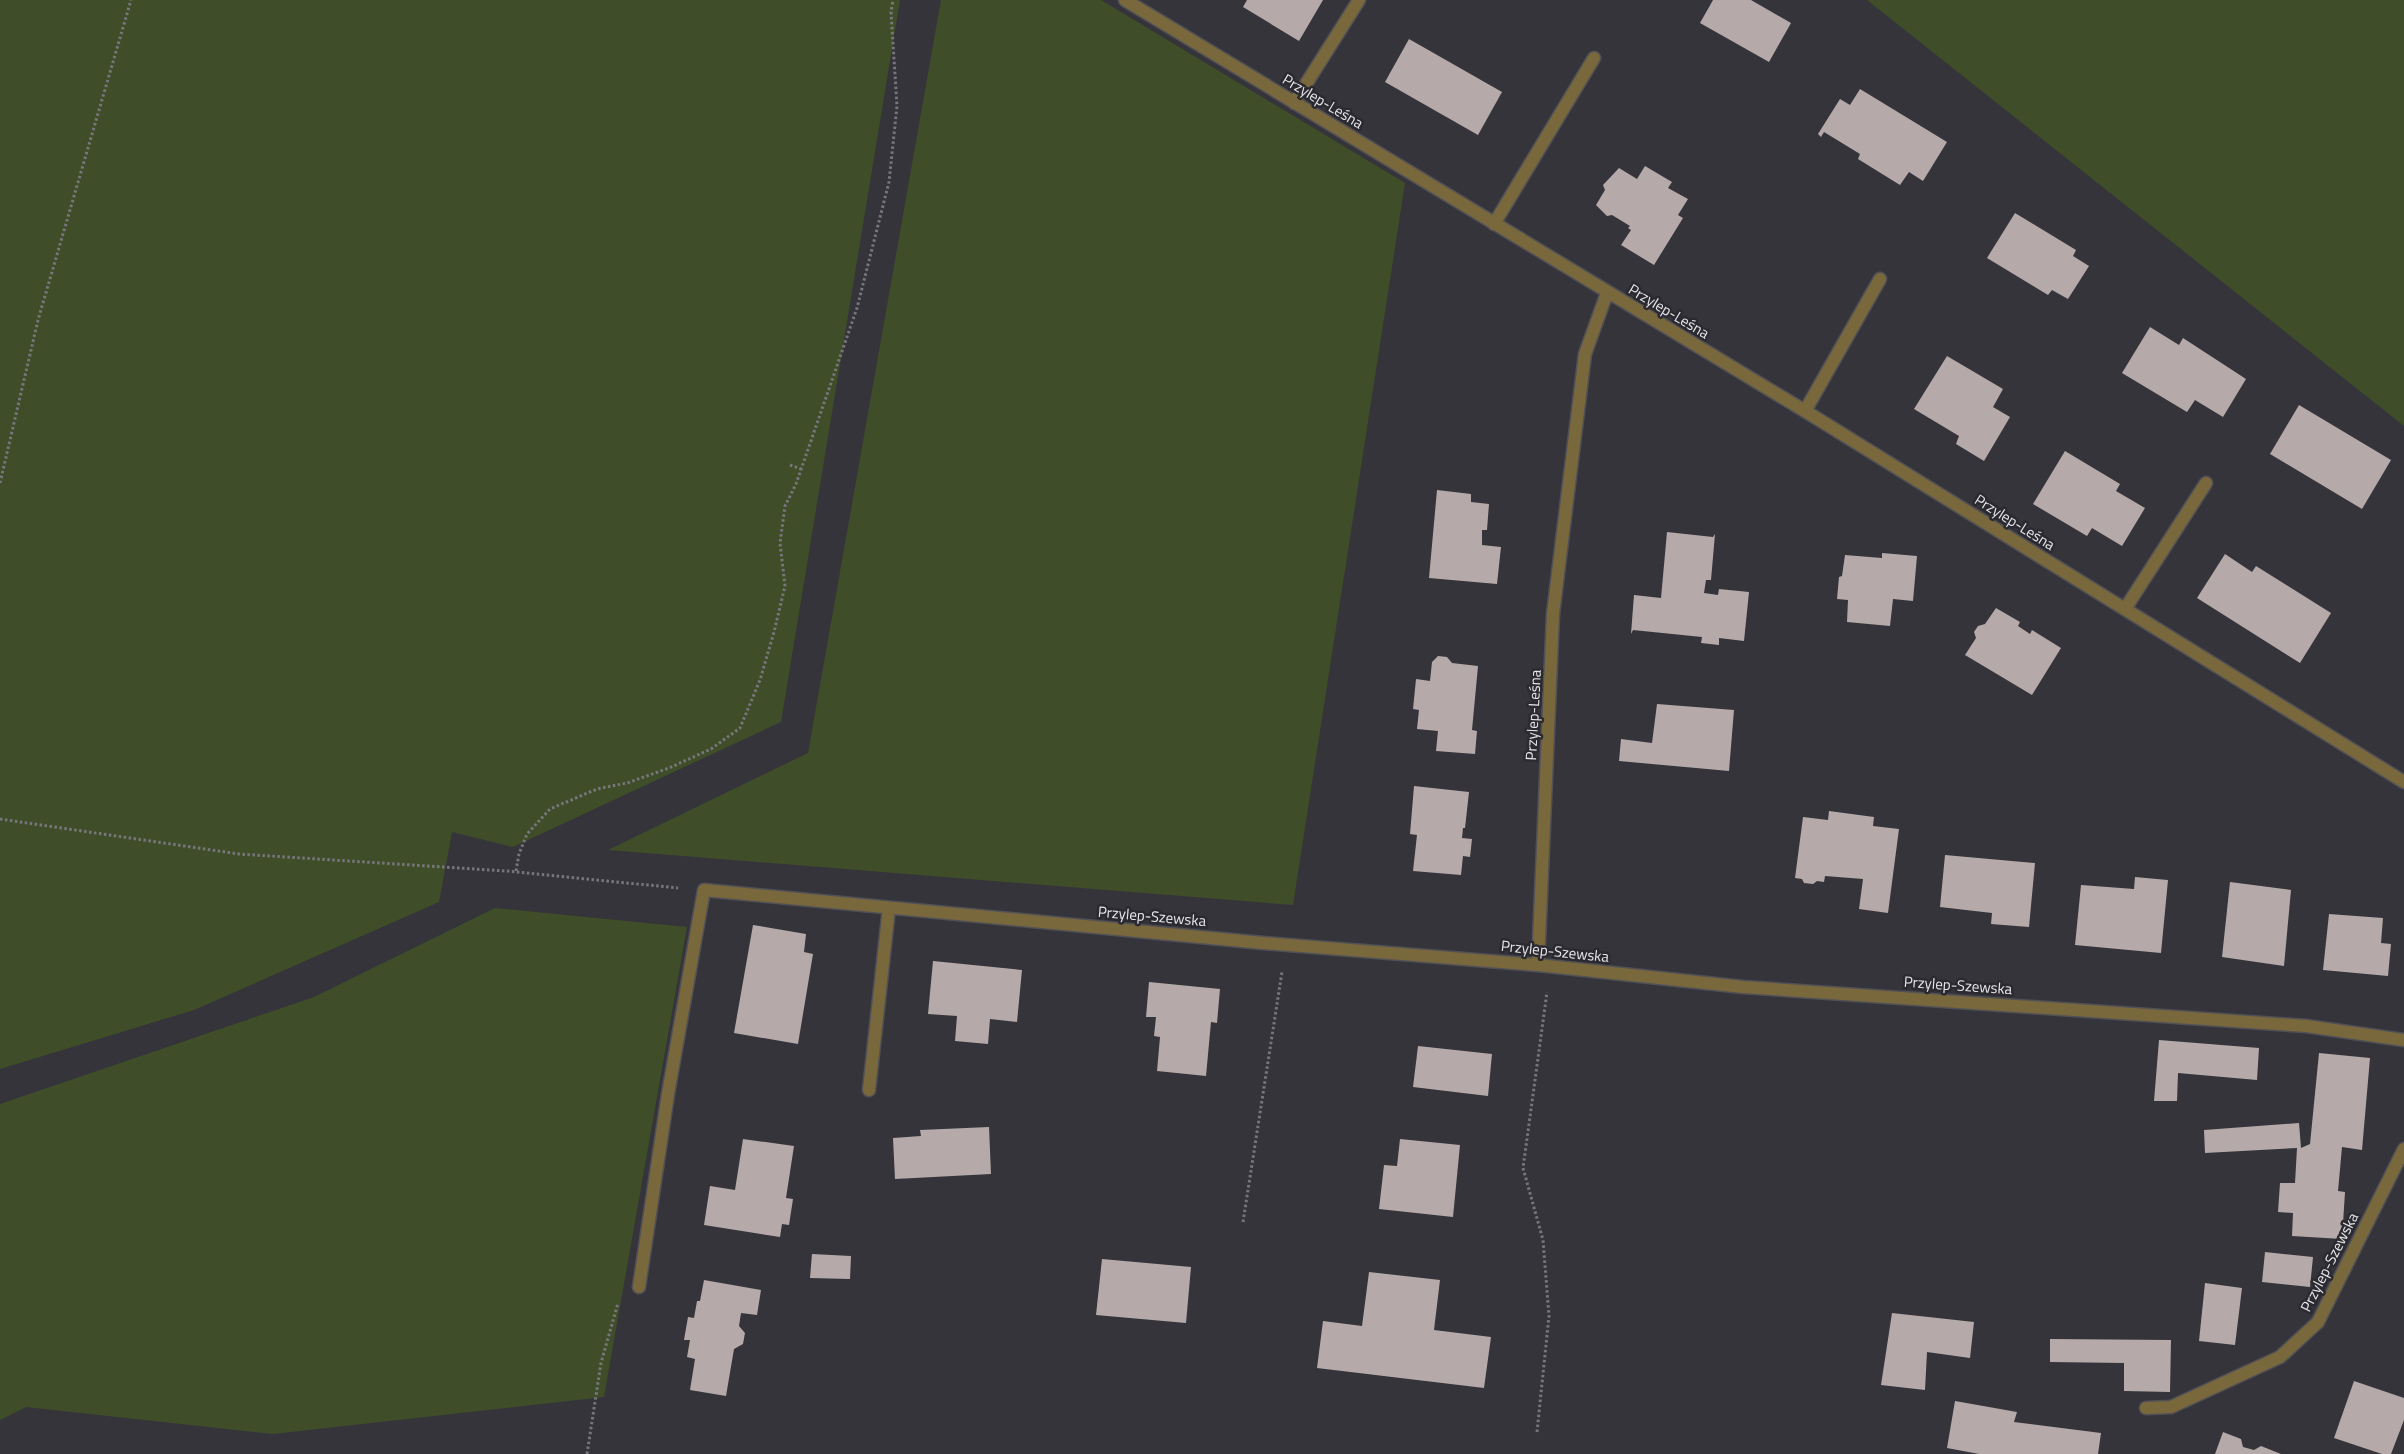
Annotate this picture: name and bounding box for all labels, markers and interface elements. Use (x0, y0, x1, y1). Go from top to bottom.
street label: Przylep-Leśna (1278, 68, 1368, 135)
street label: Przylep-Leśna (1624, 278, 1714, 345)
street label: Przylep-Leśna (1970, 488, 2060, 556)
street label: Przylep-Leśna (1519, 669, 1547, 761)
street label: Przylep-Szewska (1097, 900, 1208, 932)
street label: Przylep-Szewska (1500, 934, 1611, 968)
street label: Przylep-Szewska (1903, 970, 2013, 1000)
street label: Przylep-Szewska (2294, 1208, 2364, 1316)

